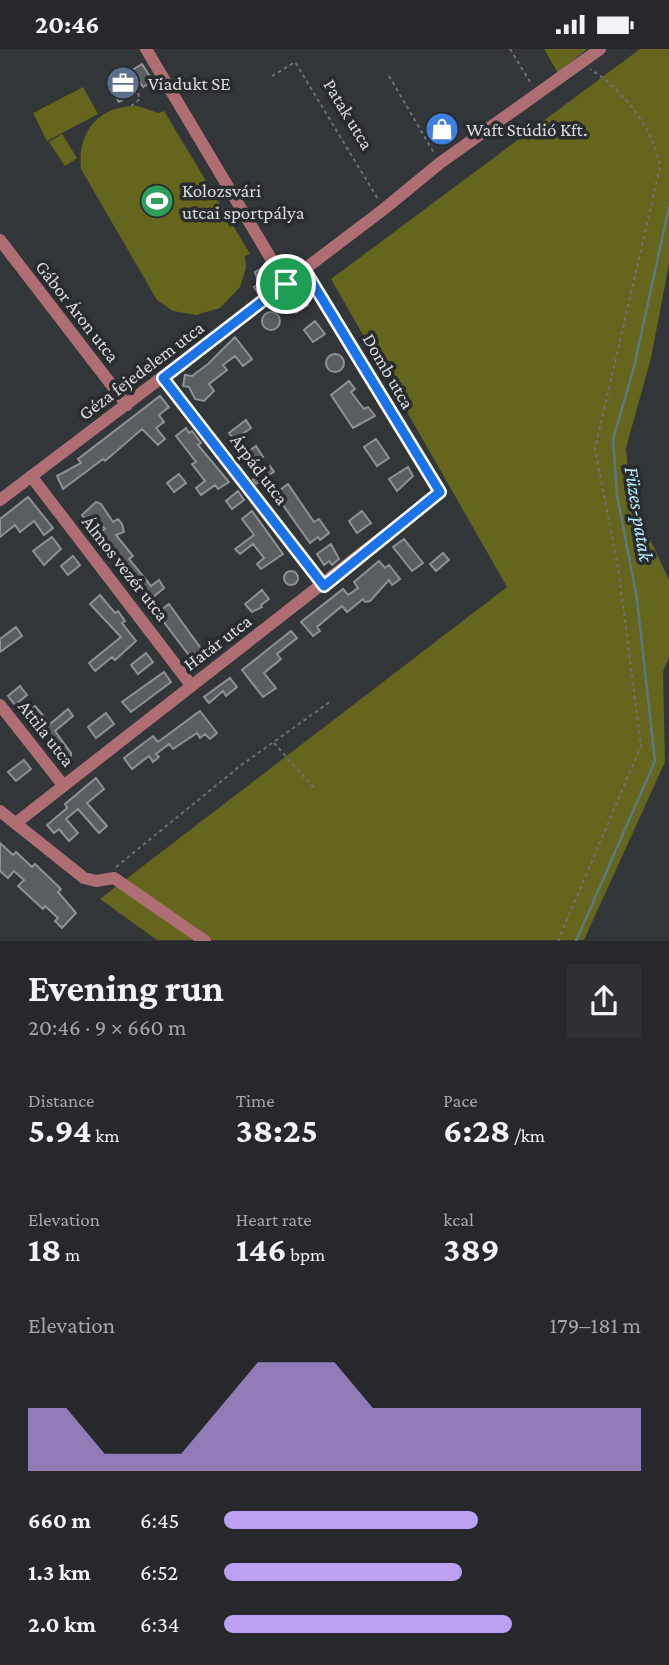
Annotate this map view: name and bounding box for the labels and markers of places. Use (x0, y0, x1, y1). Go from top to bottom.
office icon: Viadukt SE (104, 64, 142, 102)
place label: Viadukt SE (148, 73, 231, 94)
shop icon: Waft Stúdió Kft. (423, 110, 461, 148)
place label: Waft Stúdió Kft. (466, 119, 587, 140)
place label: Kolozsvári utcai sportpálya (182, 180, 305, 223)
sports icon: Kolozsvári utcai sportpálya (138, 182, 176, 220)
pin (256, 254, 316, 314)

